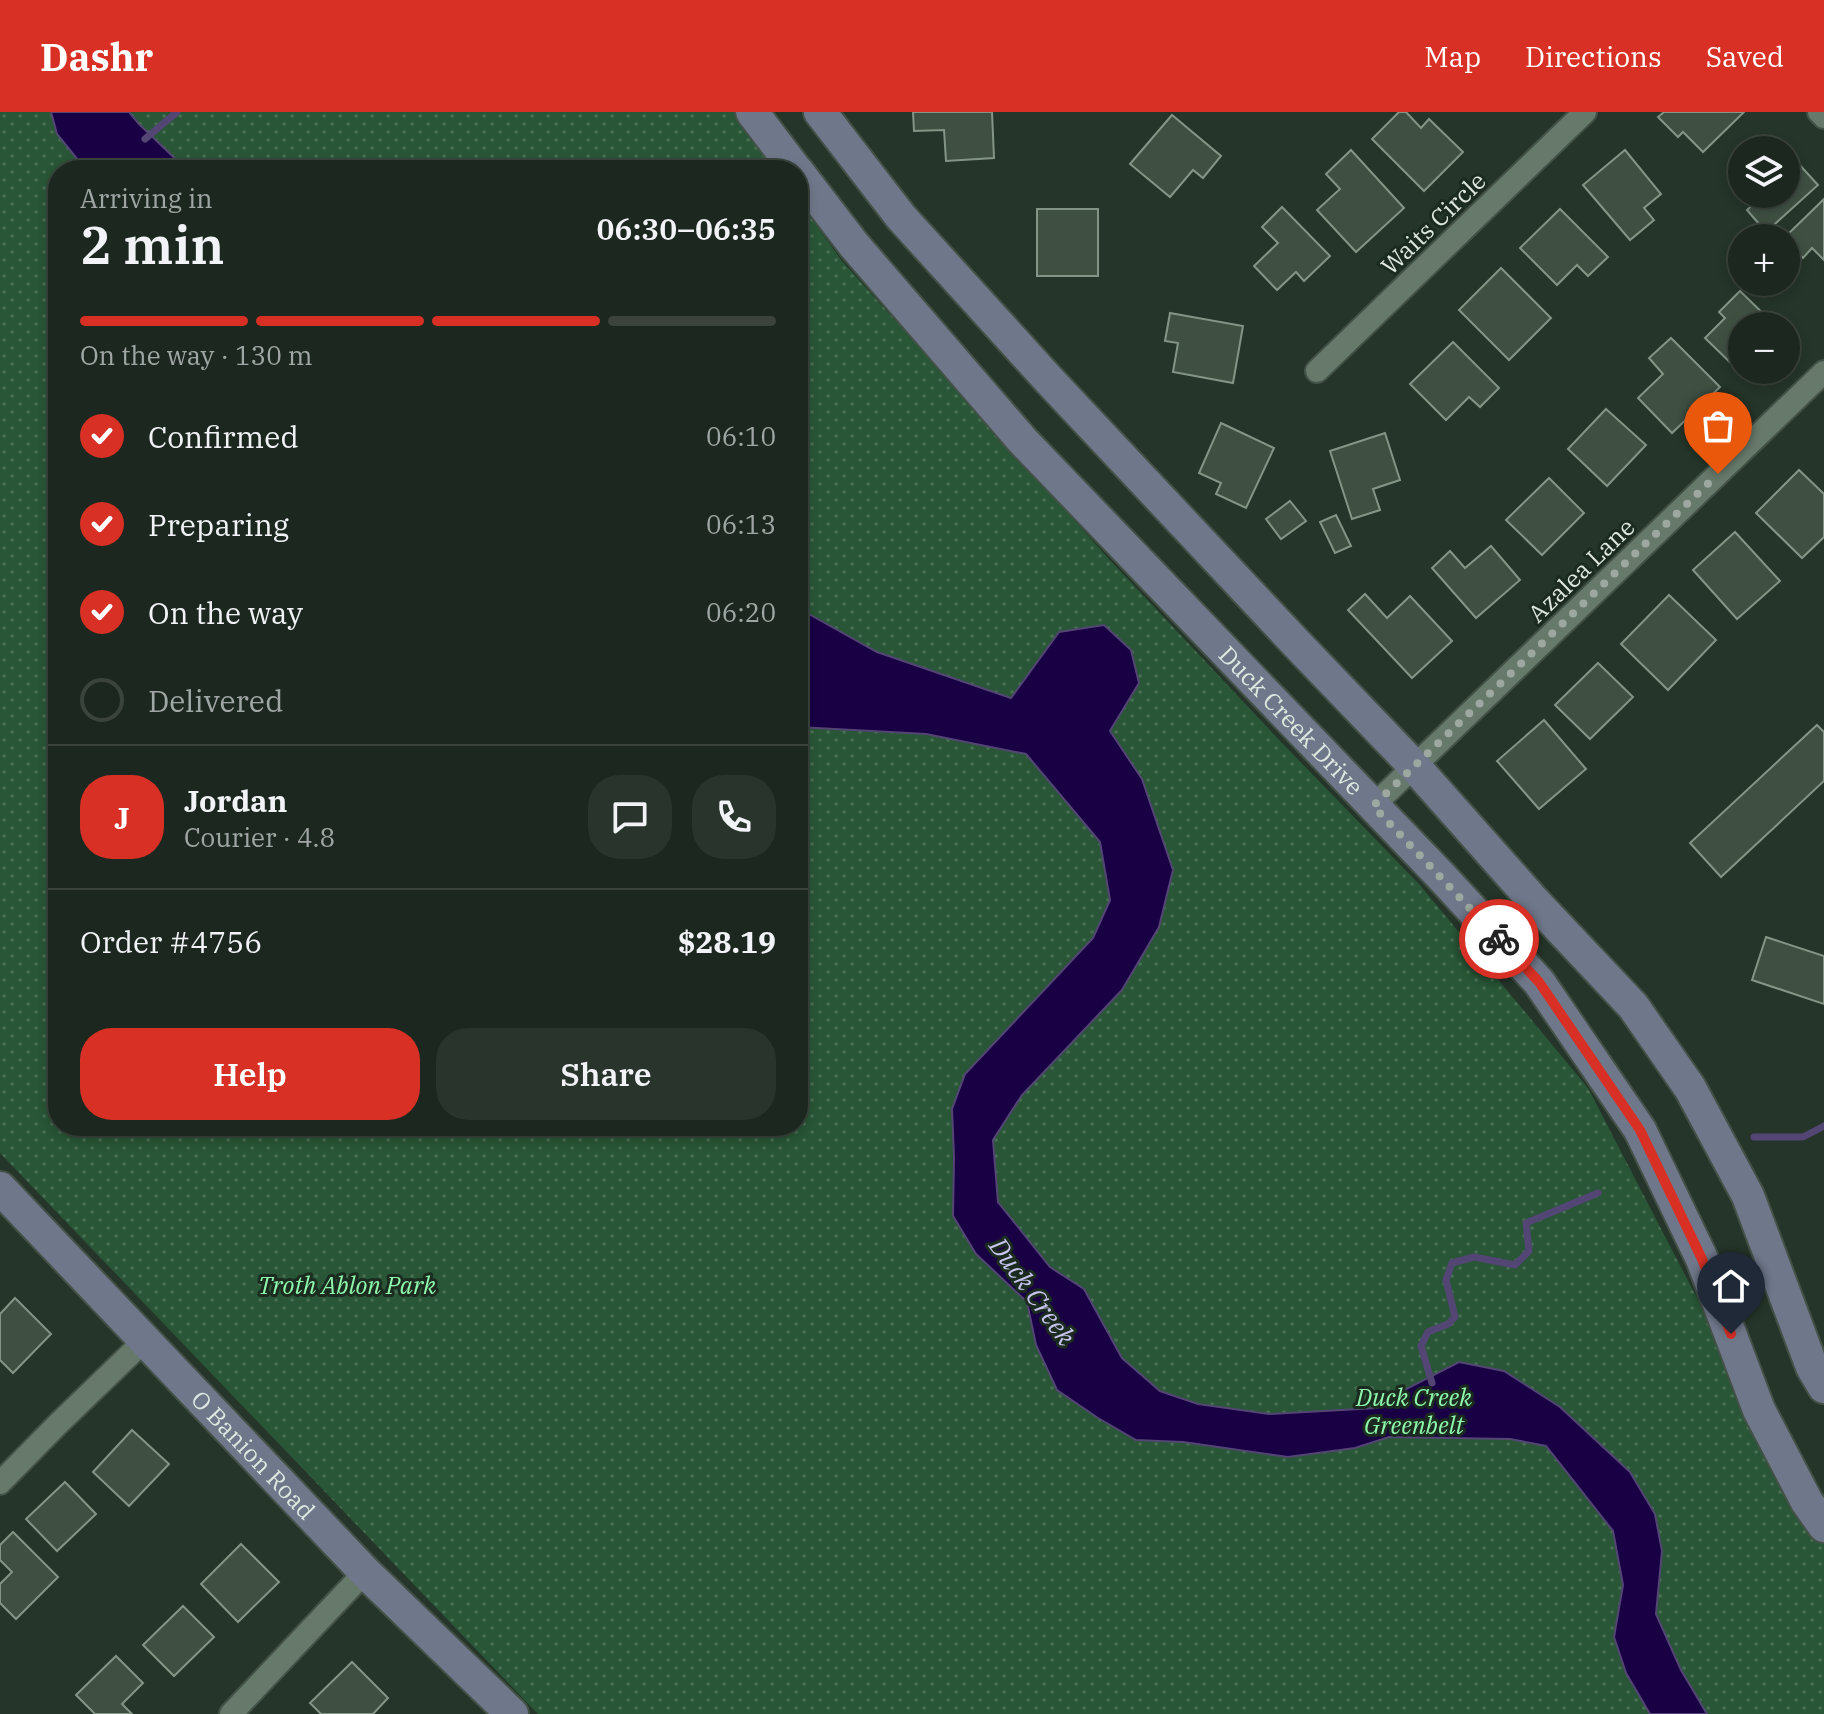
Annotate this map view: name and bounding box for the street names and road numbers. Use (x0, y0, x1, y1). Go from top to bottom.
street label: Waits Circle (1374, 165, 1492, 281)
street label: Azalea Lane (1521, 511, 1641, 629)
street label: Duck Creek Drive (1212, 639, 1371, 802)
street label: O Banion Road (185, 1383, 323, 1526)

